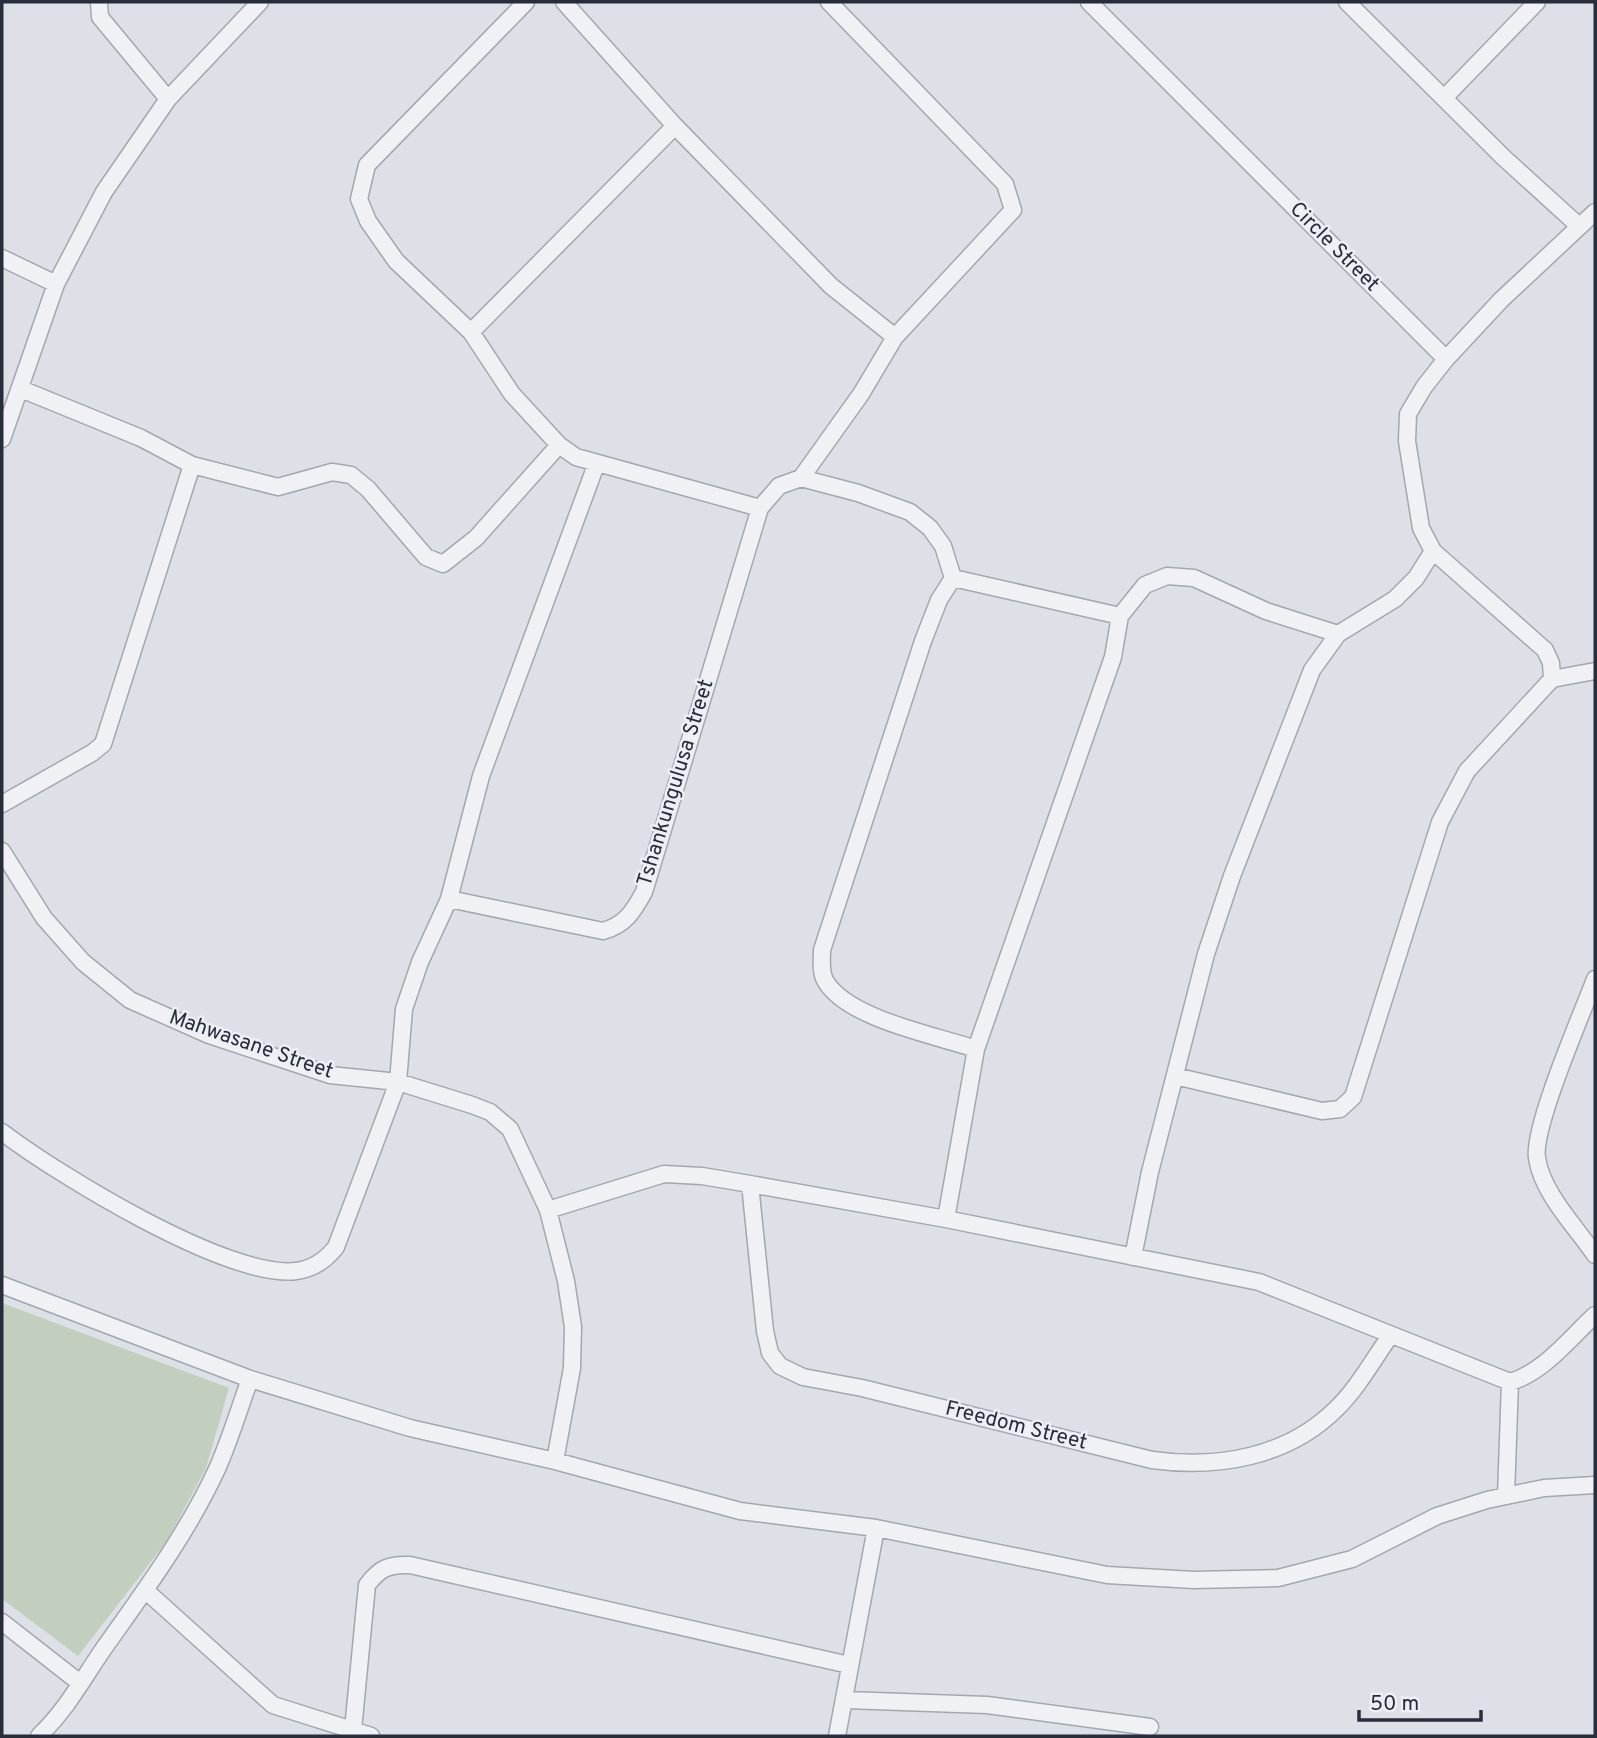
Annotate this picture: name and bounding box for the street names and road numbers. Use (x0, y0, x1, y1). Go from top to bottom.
street label: Circle Street (1283, 196, 1385, 298)
street label: Tshankungulusa Street (632, 676, 720, 890)
street label: Mahwasane Street (165, 1004, 337, 1086)
street label: Freedom Street (942, 1395, 1090, 1457)

